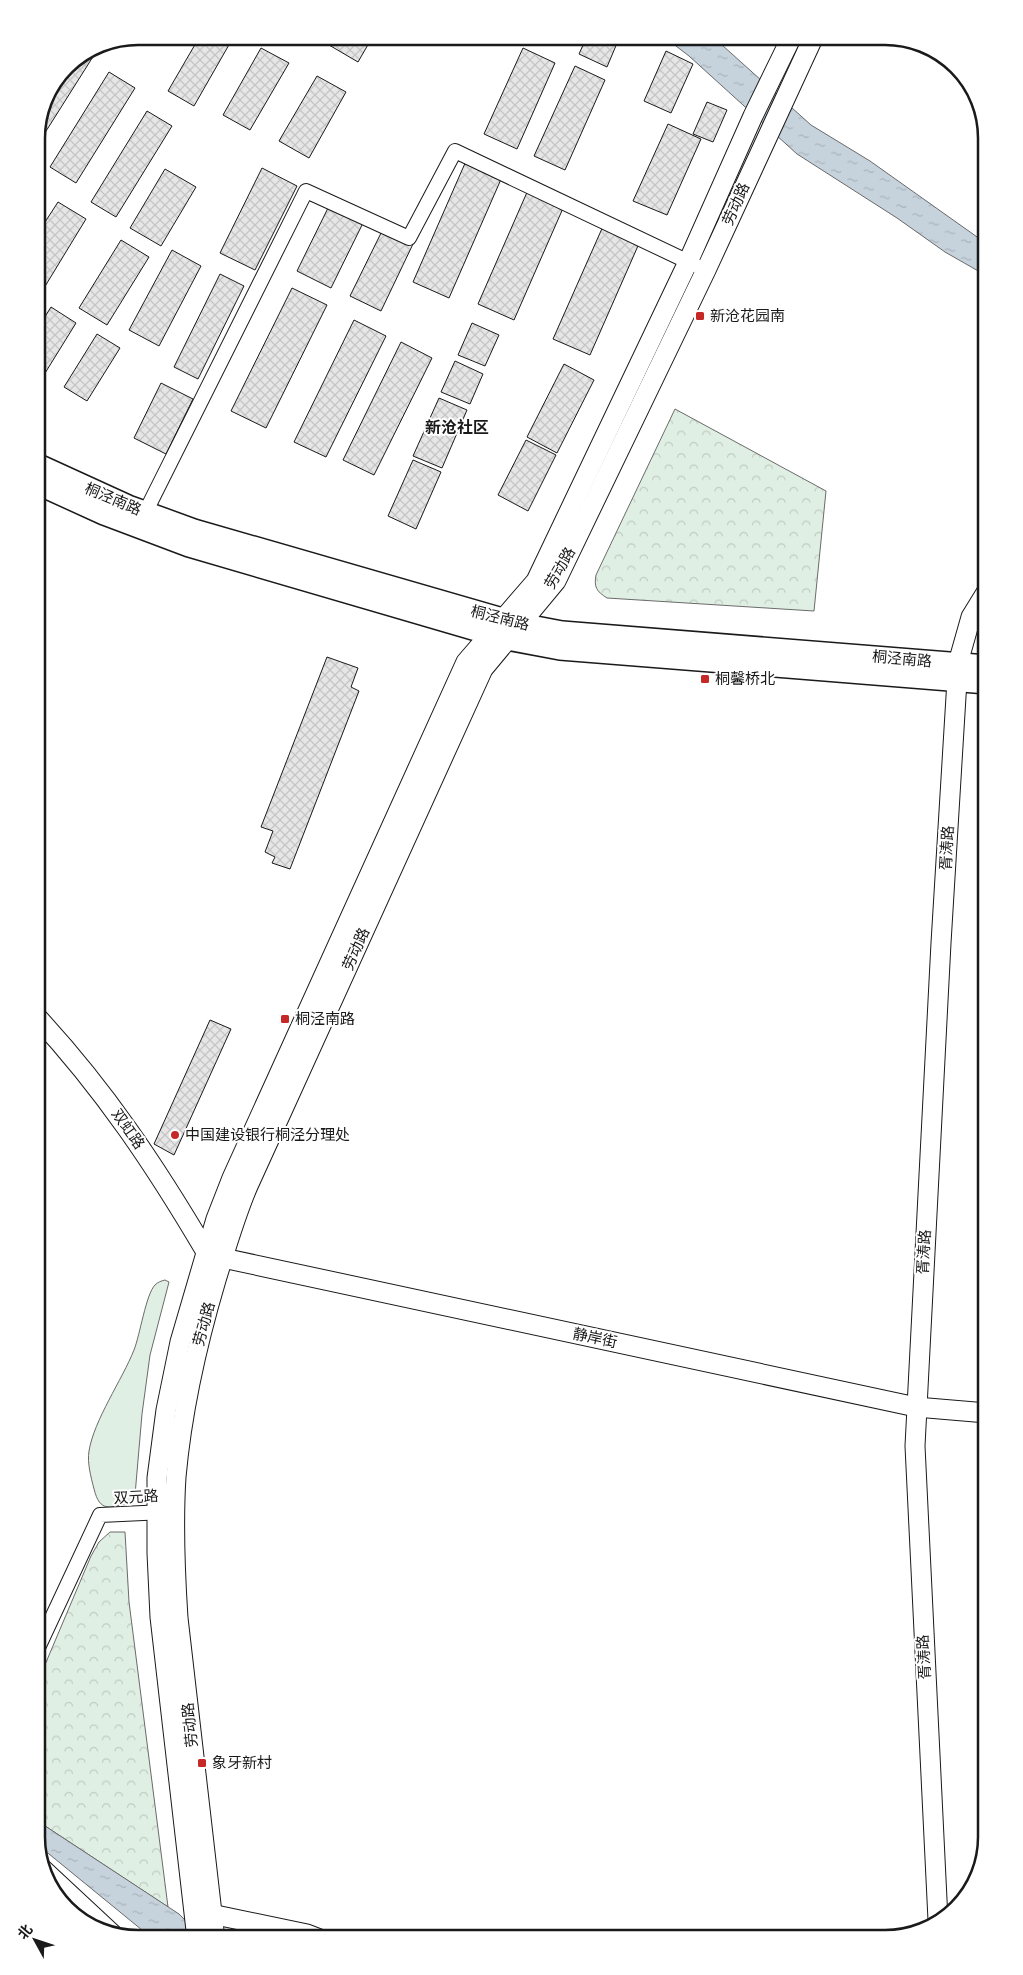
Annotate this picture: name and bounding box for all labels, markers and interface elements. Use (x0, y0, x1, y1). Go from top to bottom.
street label: 劳动路 (719, 180, 753, 228)
place label: 新沧花园南 (710, 307, 785, 325)
marker: 新沧花园南 (694, 310, 706, 322)
district label: 新沧社区 (425, 418, 489, 437)
street label: 桐泾南路 (82, 479, 144, 519)
street label: 劳动路 (541, 544, 579, 592)
street label: 桐泾南路 (469, 602, 531, 634)
street label: 桐泾南路 (871, 647, 933, 671)
place label: 桐馨桥北 (715, 670, 775, 688)
marker: 桐馨桥北 (699, 673, 711, 685)
street label: 胥涛路 (937, 825, 957, 871)
street label: 劳动路 (339, 925, 373, 973)
place label: 桐泾南路 (295, 1010, 355, 1028)
marker: 桐泾南路 (279, 1013, 291, 1025)
street label: 双虹路 (108, 1105, 148, 1153)
place label: 中国建设银行桐泾分理处 (185, 1126, 350, 1144)
marker: 中国建设银行桐泾分理处 (169, 1129, 181, 1141)
street label: 胥涛路 (914, 1229, 934, 1275)
street label: 劳动路 (189, 1300, 219, 1348)
street label: 静岸街 (571, 1325, 619, 1351)
street label: 双元路 (113, 1487, 159, 1507)
street label: 胥涛路 (914, 1634, 934, 1680)
street label: 劳动路 (179, 1702, 201, 1748)
place label: 象牙新村 (212, 1754, 272, 1772)
marker: 象牙新村 (196, 1757, 208, 1769)
north arrow (10, 1915, 60, 1965)
text: 北 (14, 1921, 36, 1942)

